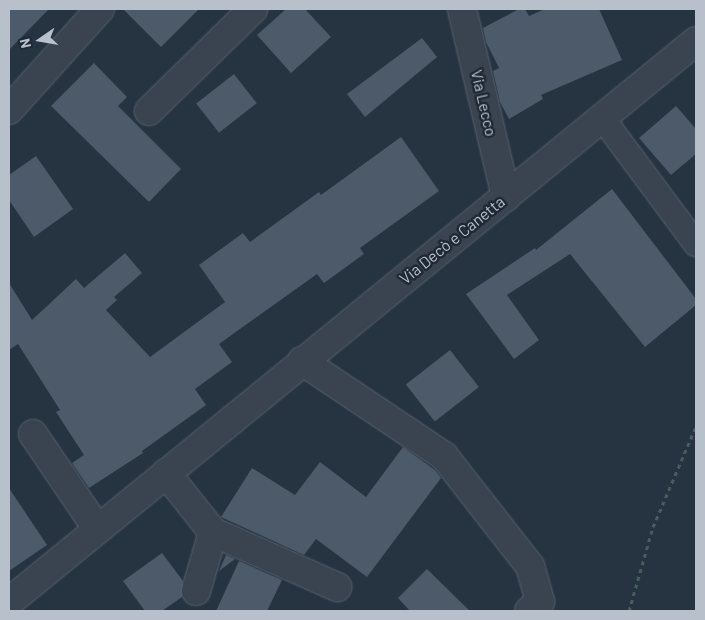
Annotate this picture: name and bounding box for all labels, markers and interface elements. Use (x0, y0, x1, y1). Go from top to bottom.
north arrow (15, 15, 65, 65)
text: N (16, 37, 34, 50)
street label: Via Lecco (467, 68, 501, 138)
street label: Via Decò e Canetta (396, 192, 508, 288)

